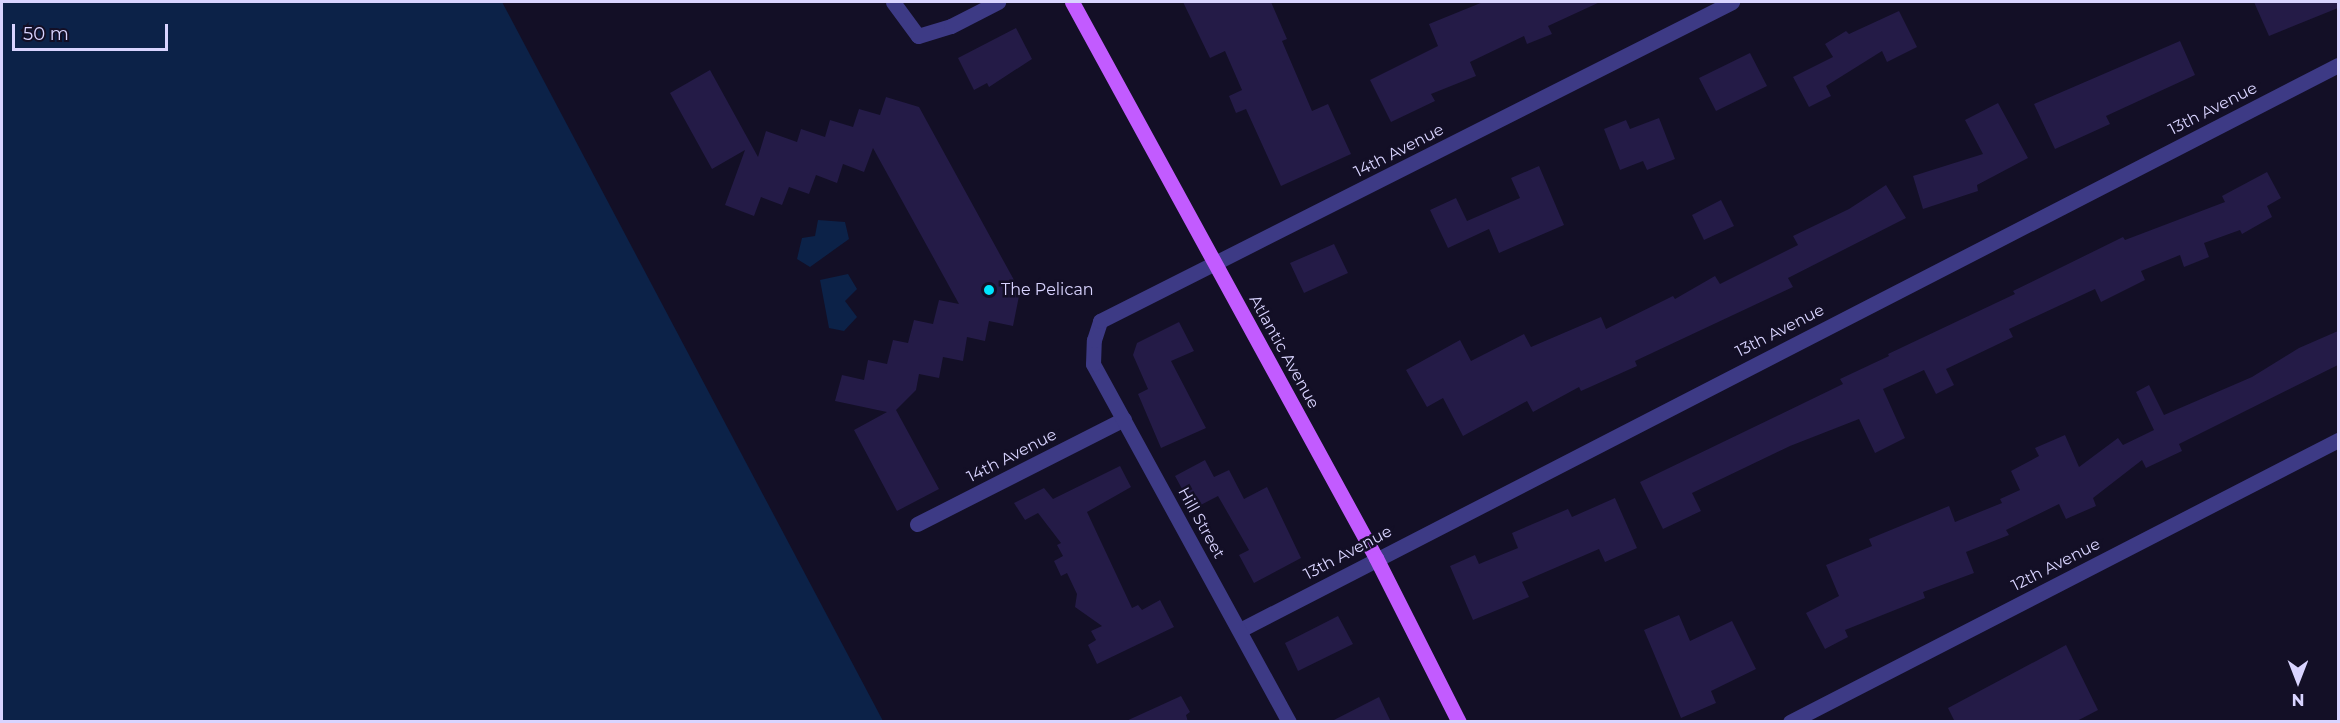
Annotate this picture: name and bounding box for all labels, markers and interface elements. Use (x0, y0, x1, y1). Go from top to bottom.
scale bar (15, 12, 171, 50)
text: 50 m (23, 23, 69, 45)
street label: 13th Avenue (2166, 78, 2260, 140)
street label: 14th Avenue (1351, 120, 1447, 182)
place label: The Pelican (1001, 280, 1094, 300)
marker: The Pelican (982, 283, 996, 297)
street label: Atlantic Avenue (1245, 292, 1323, 412)
street label: 13th Avenue (1733, 300, 1827, 362)
street label: 14th Avenue (964, 425, 1060, 487)
street label: Hill Street (1174, 484, 1228, 562)
street label: 13th Avenue (1301, 522, 1395, 584)
street label: 12th Avenue (2009, 534, 2103, 596)
north arrow (2268, 651, 2328, 711)
text: N (2292, 690, 2304, 709)

